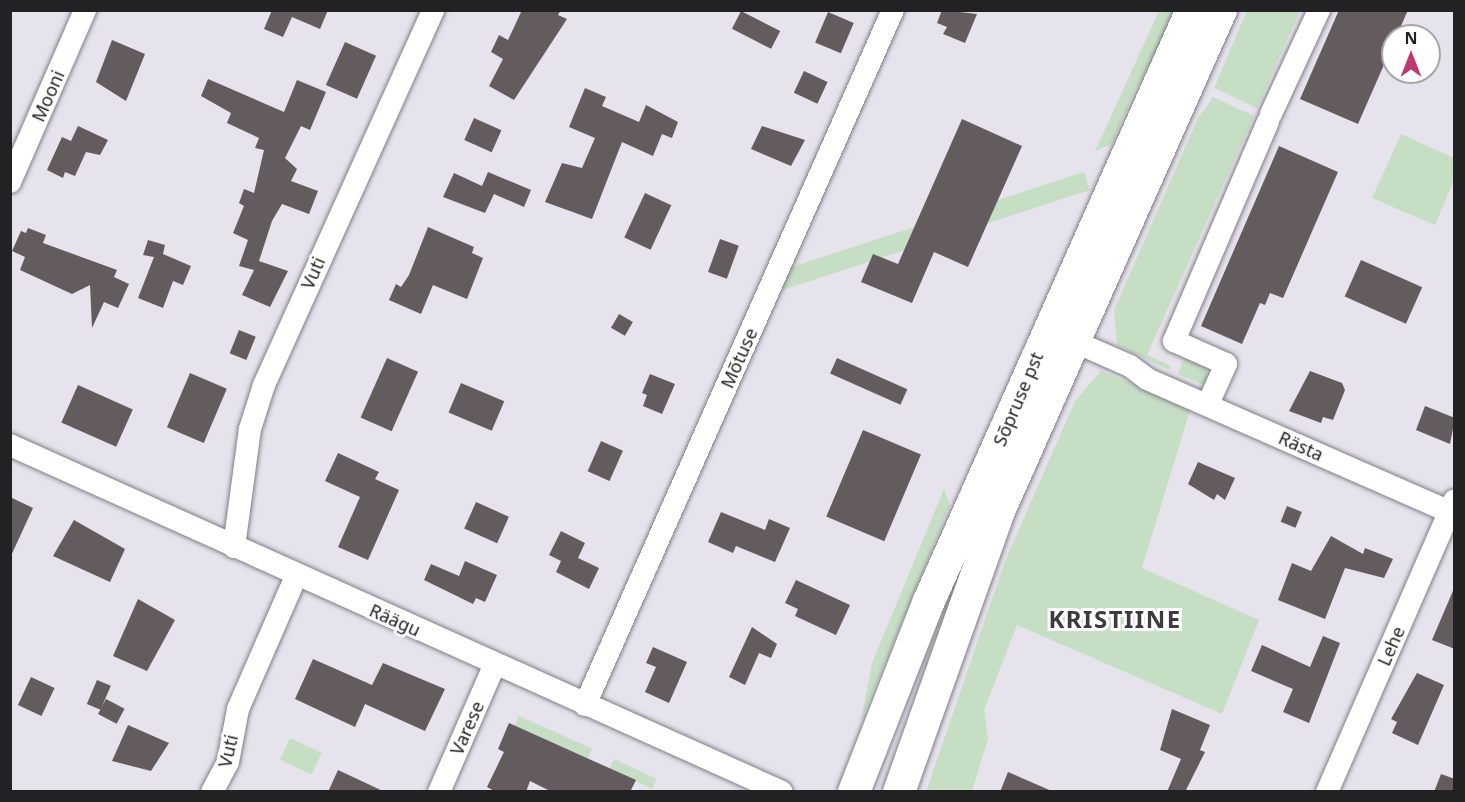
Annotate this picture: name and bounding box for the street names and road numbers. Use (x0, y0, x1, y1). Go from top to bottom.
street label: Mooni (27, 67, 69, 125)
street label: Vuti (296, 254, 330, 292)
street label: Mõtuse (716, 325, 762, 391)
street label: Sõpruse pst (989, 349, 1047, 449)
street label: Rästa (1275, 427, 1327, 465)
street label: Räägu (366, 599, 424, 641)
street label: Lehe (1373, 623, 1409, 669)
street label: Varese (446, 698, 488, 758)
street label: Vuti (214, 733, 242, 769)

